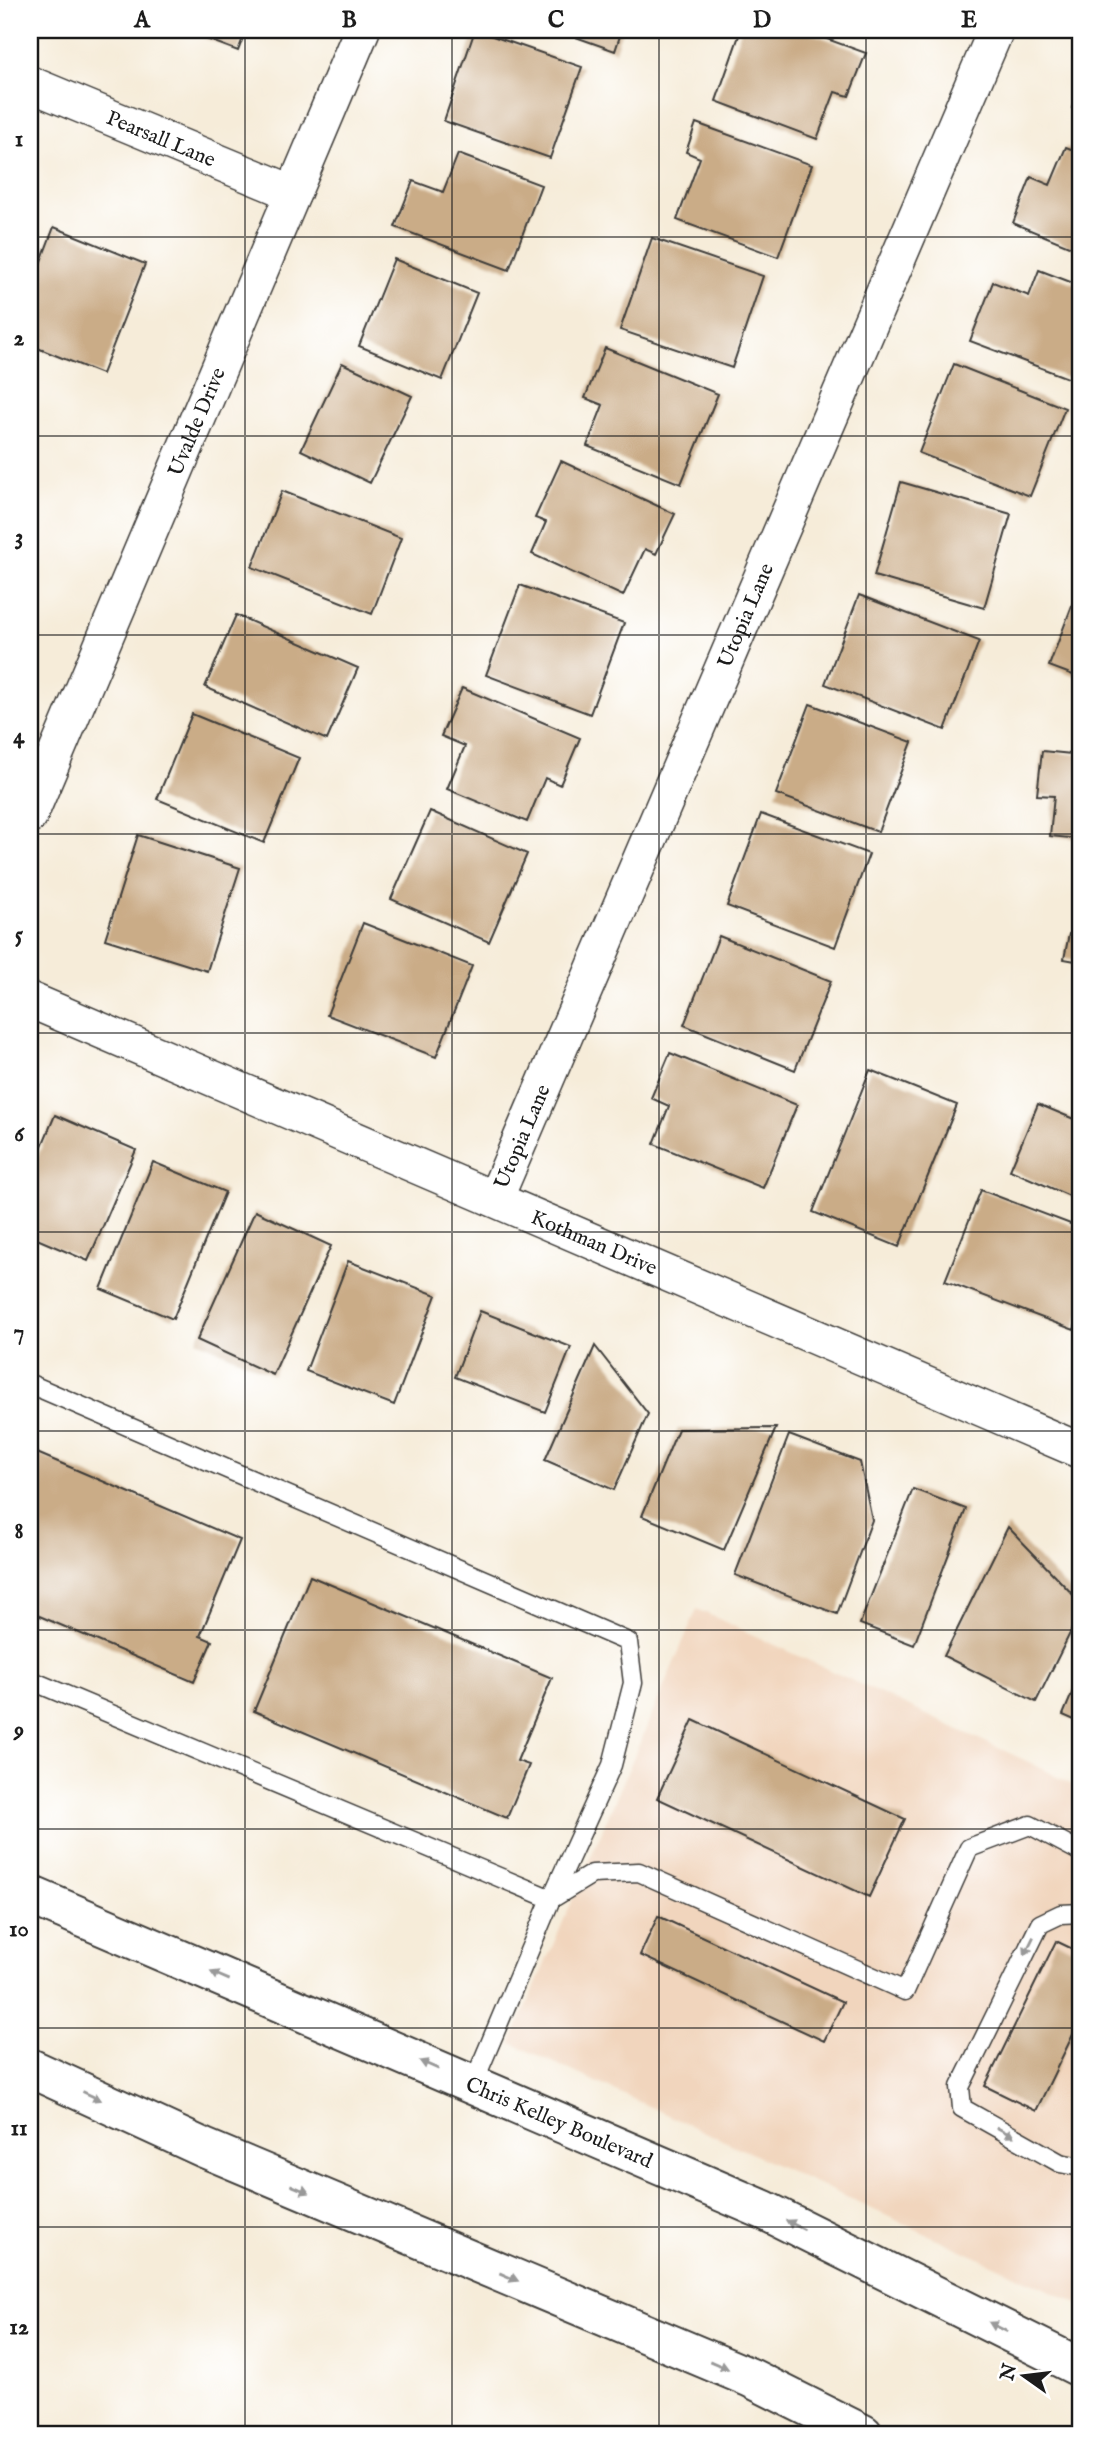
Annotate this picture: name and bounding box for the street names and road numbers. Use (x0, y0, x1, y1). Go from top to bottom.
street label: Pearsall Lane (102, 105, 220, 175)
street label: Uvalde Drive (163, 363, 233, 481)
street label: Utopia Lane (712, 559, 781, 672)
street label: Utopia Lane (489, 1080, 558, 1194)
street label: Kothman Drive (526, 1205, 661, 1283)
street label: Chris Kelley Boulevard (461, 2072, 657, 2176)

